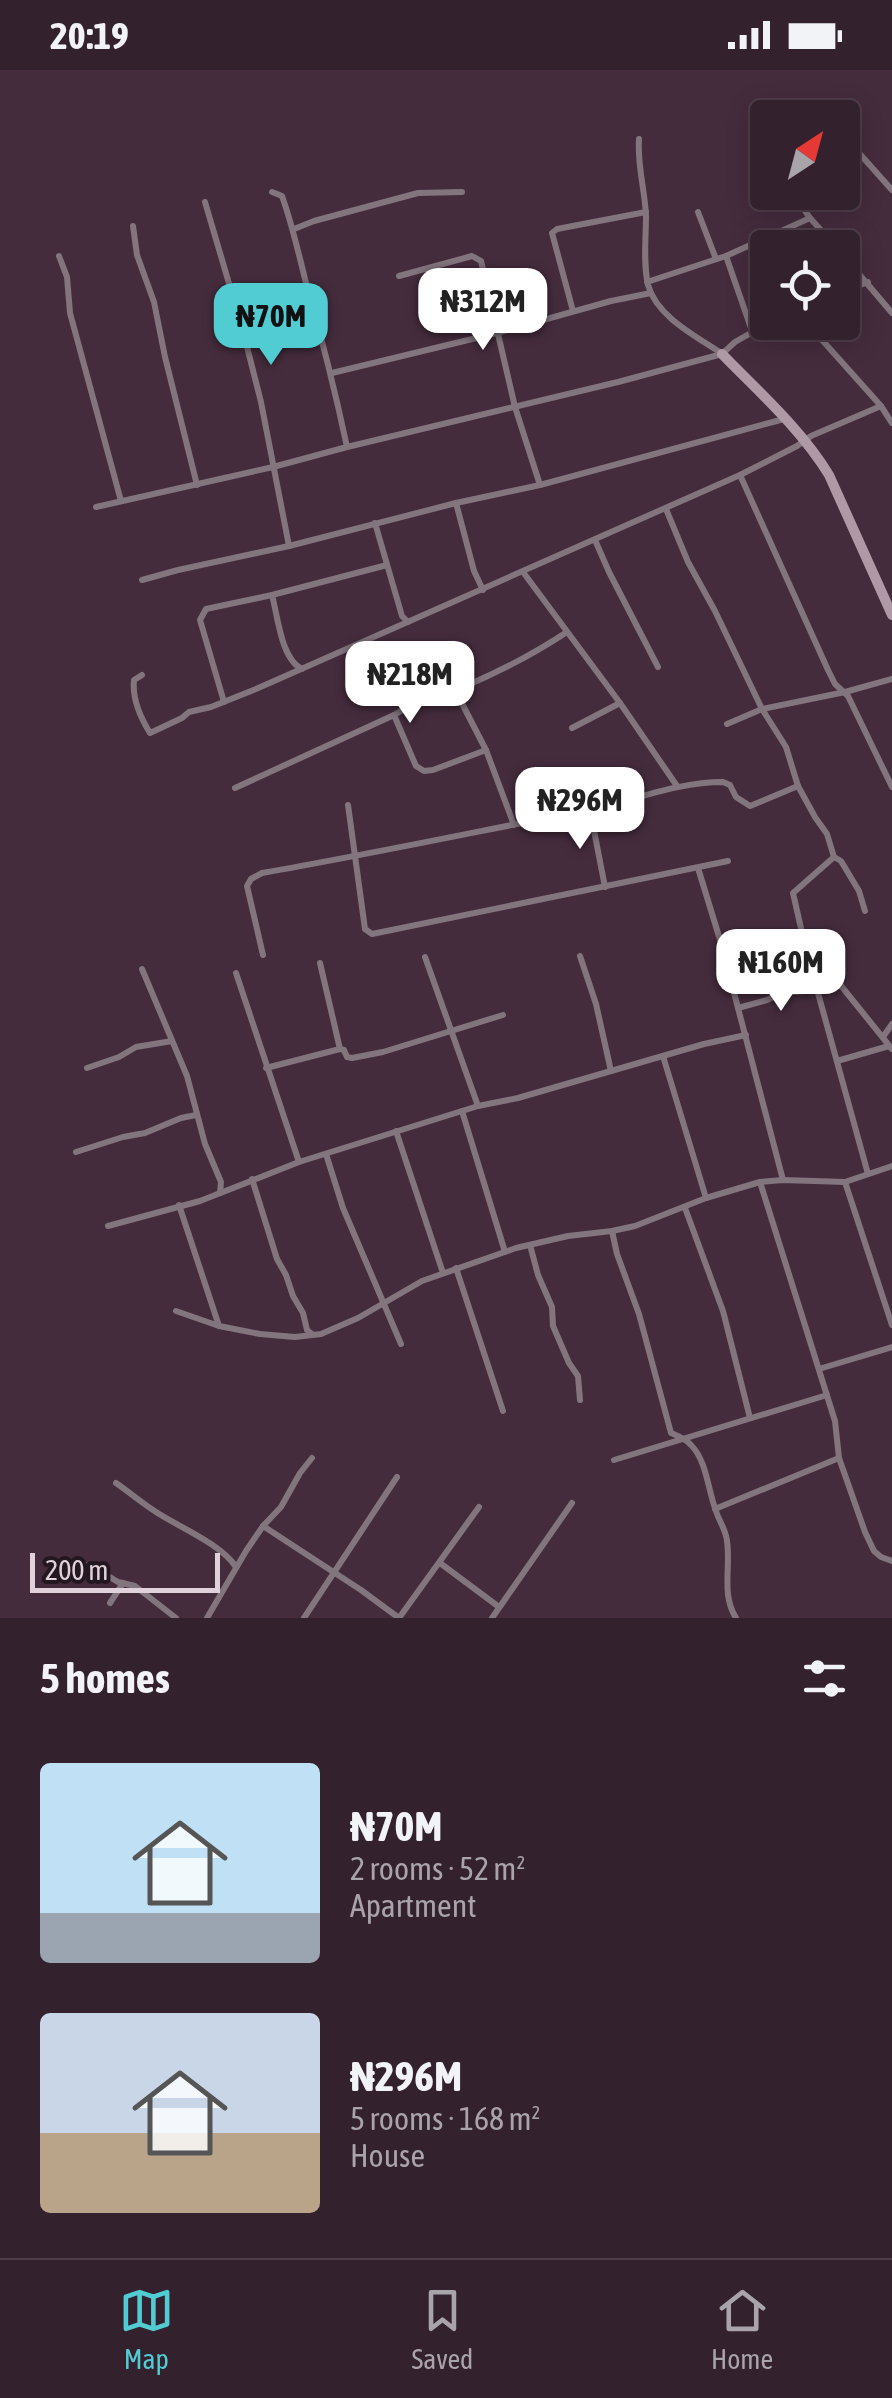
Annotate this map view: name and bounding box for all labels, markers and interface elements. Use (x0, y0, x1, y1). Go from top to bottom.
text: 20:19 (50, 14, 129, 57)
north arrow (750, 100, 860, 210)
map controls (750, 100, 860, 340)
button: locate (750, 230, 860, 340)
pin: ₦312M (413, 268, 553, 353)
text: ₦312M (440, 282, 526, 319)
pin: ₦70M (212, 283, 330, 368)
text: ₦70M (236, 297, 306, 334)
pin: ₦218M (340, 641, 480, 726)
text: ₦218M (367, 655, 453, 692)
pin: ₦296M (510, 767, 650, 852)
text: ₦296M (537, 781, 623, 818)
pin: ₦160M (711, 929, 851, 1014)
text: ₦160M (738, 943, 824, 980)
scale bar (30, 1548, 220, 1592)
text: 200 m (45, 1554, 108, 1586)
icon: filters (797, 1651, 852, 1706)
text: 5 homes (40, 1654, 170, 1702)
text: ₦70M (350, 1802, 442, 1850)
icon: home (120, 1803, 240, 1923)
text: 2 rooms · 52 m² (350, 1850, 525, 1887)
text: Apartment (350, 1887, 476, 1924)
text: ₦296M (350, 2052, 462, 2100)
icon: home (120, 2053, 240, 2173)
text: 5 rooms · 168 m² (350, 2100, 540, 2137)
text: House (350, 2137, 425, 2174)
tab: Map (119, 2283, 174, 2375)
tab: Saved (411, 2283, 473, 2375)
tab: Home (711, 2283, 773, 2375)

